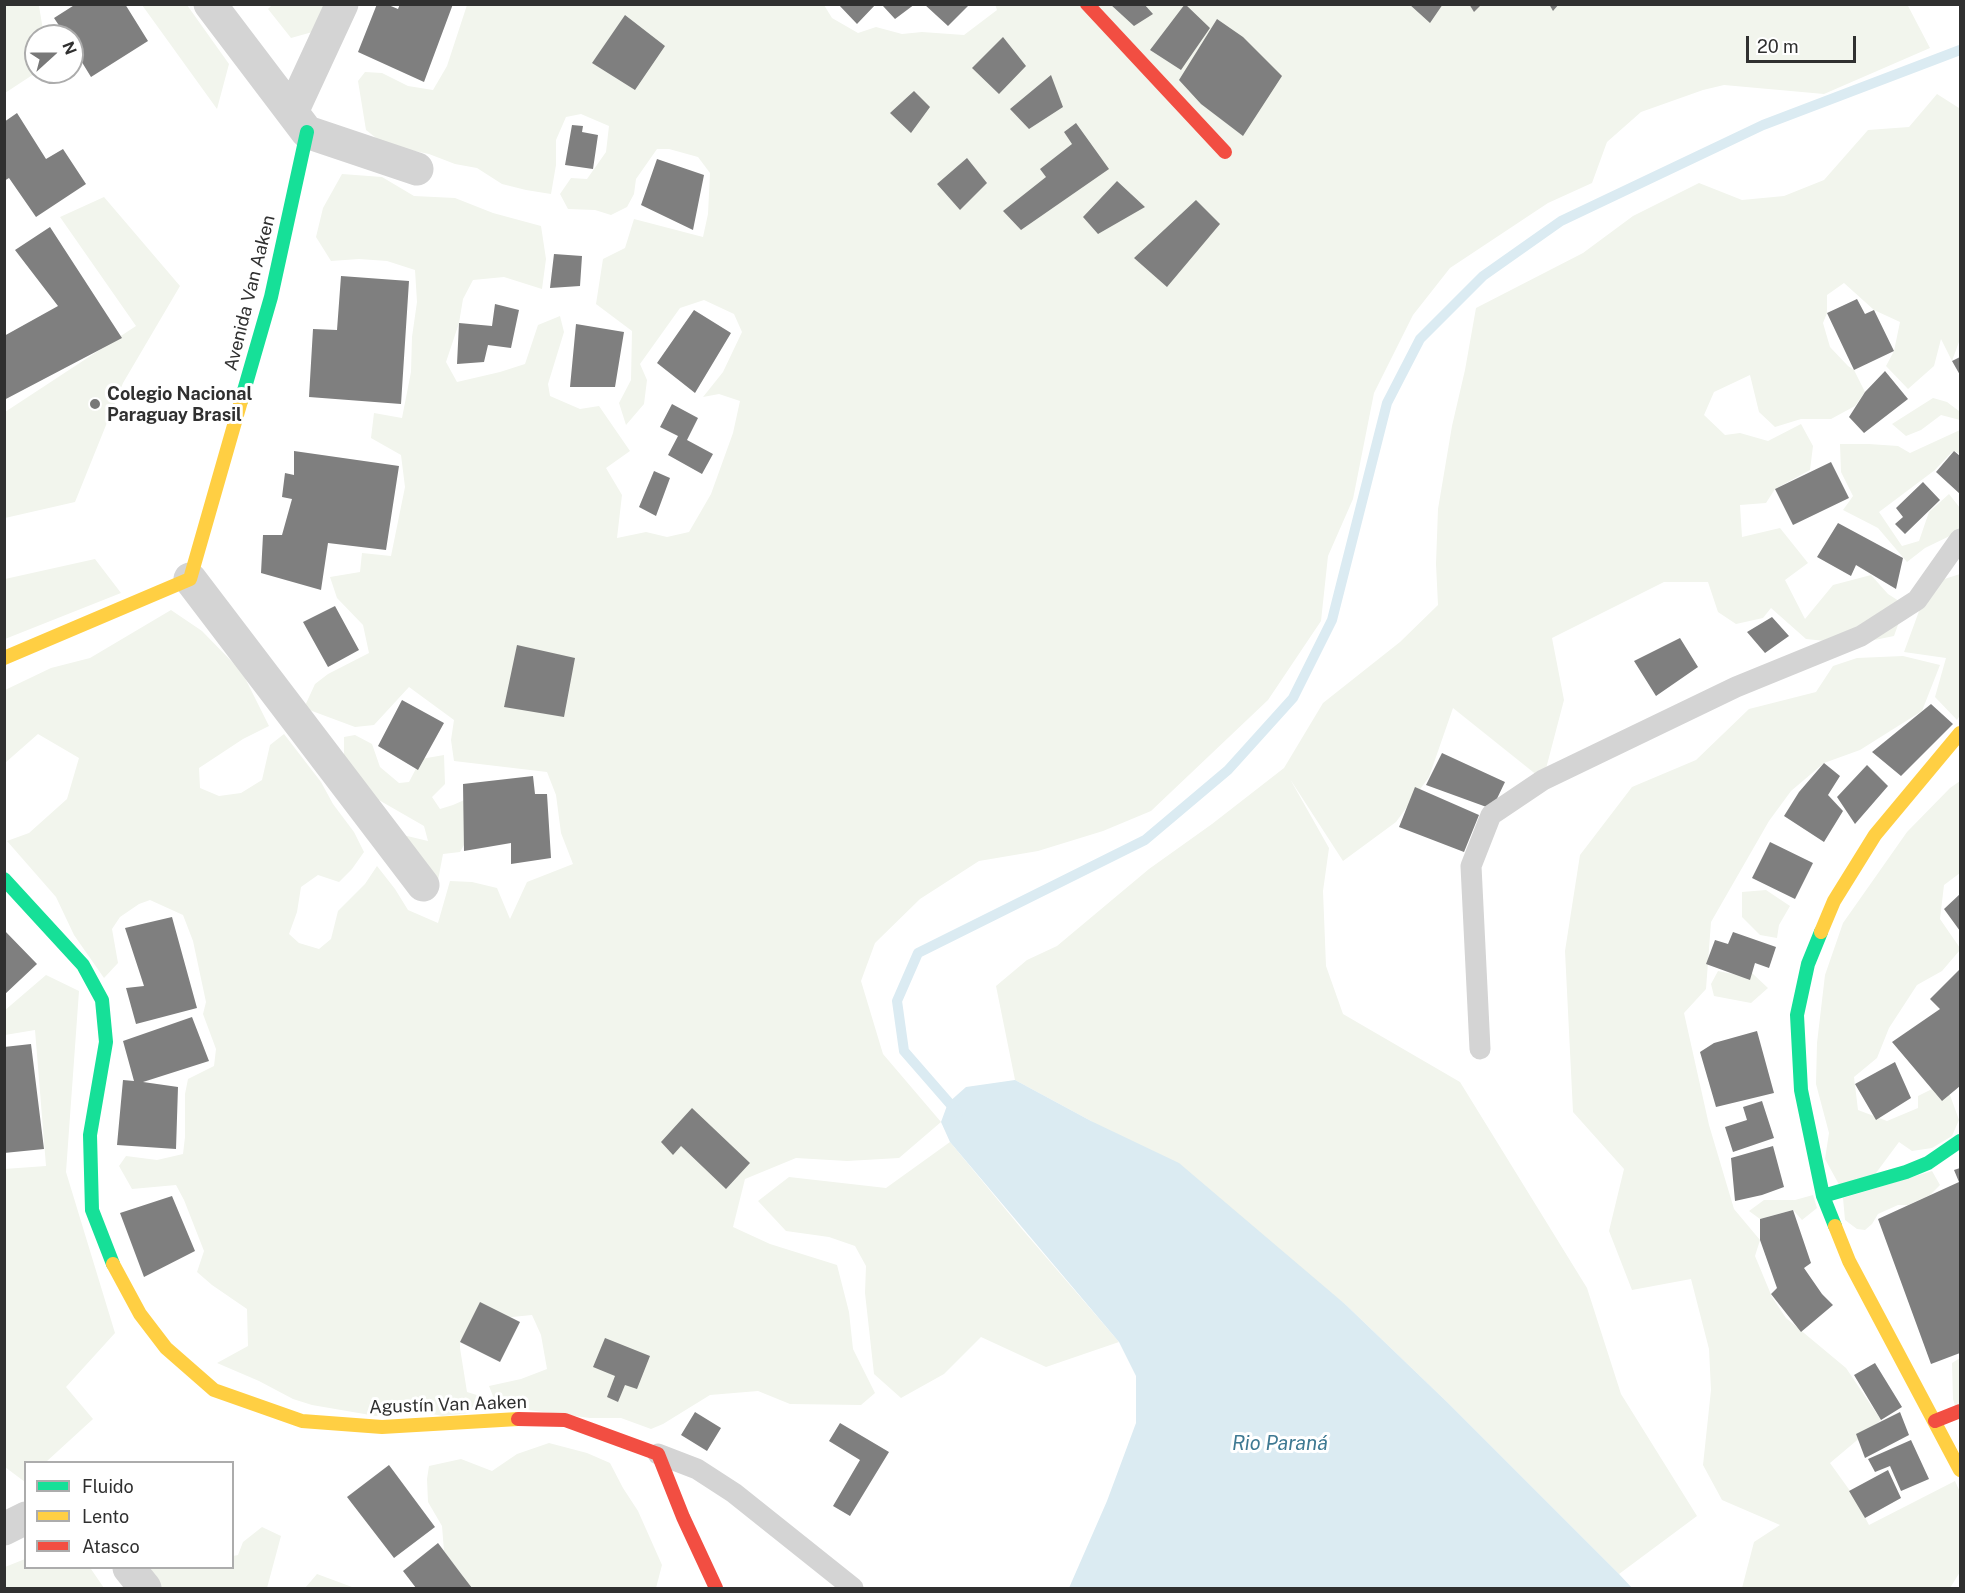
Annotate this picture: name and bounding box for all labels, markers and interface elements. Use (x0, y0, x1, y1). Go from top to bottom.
north arrow (24, 24, 84, 84)
scale bar (1749, 24, 1858, 62)
text: 20 m (1757, 36, 1799, 57)
text: N (58, 39, 81, 57)
street label: Avenida Van Aaken (220, 213, 280, 373)
place label: Colegio Nacional Paraguay Brasil (107, 383, 252, 426)
marker: Colegio Nacional Paraguay Brasil (88, 397, 102, 411)
street label: Agustín Van Aaken (369, 1391, 527, 1419)
water label: Rio Paraná (1232, 1432, 1328, 1456)
legend (24, 1461, 234, 1569)
text: Fluido (82, 1476, 134, 1497)
text: Lento (82, 1506, 129, 1527)
text: Atasco (82, 1536, 140, 1557)

